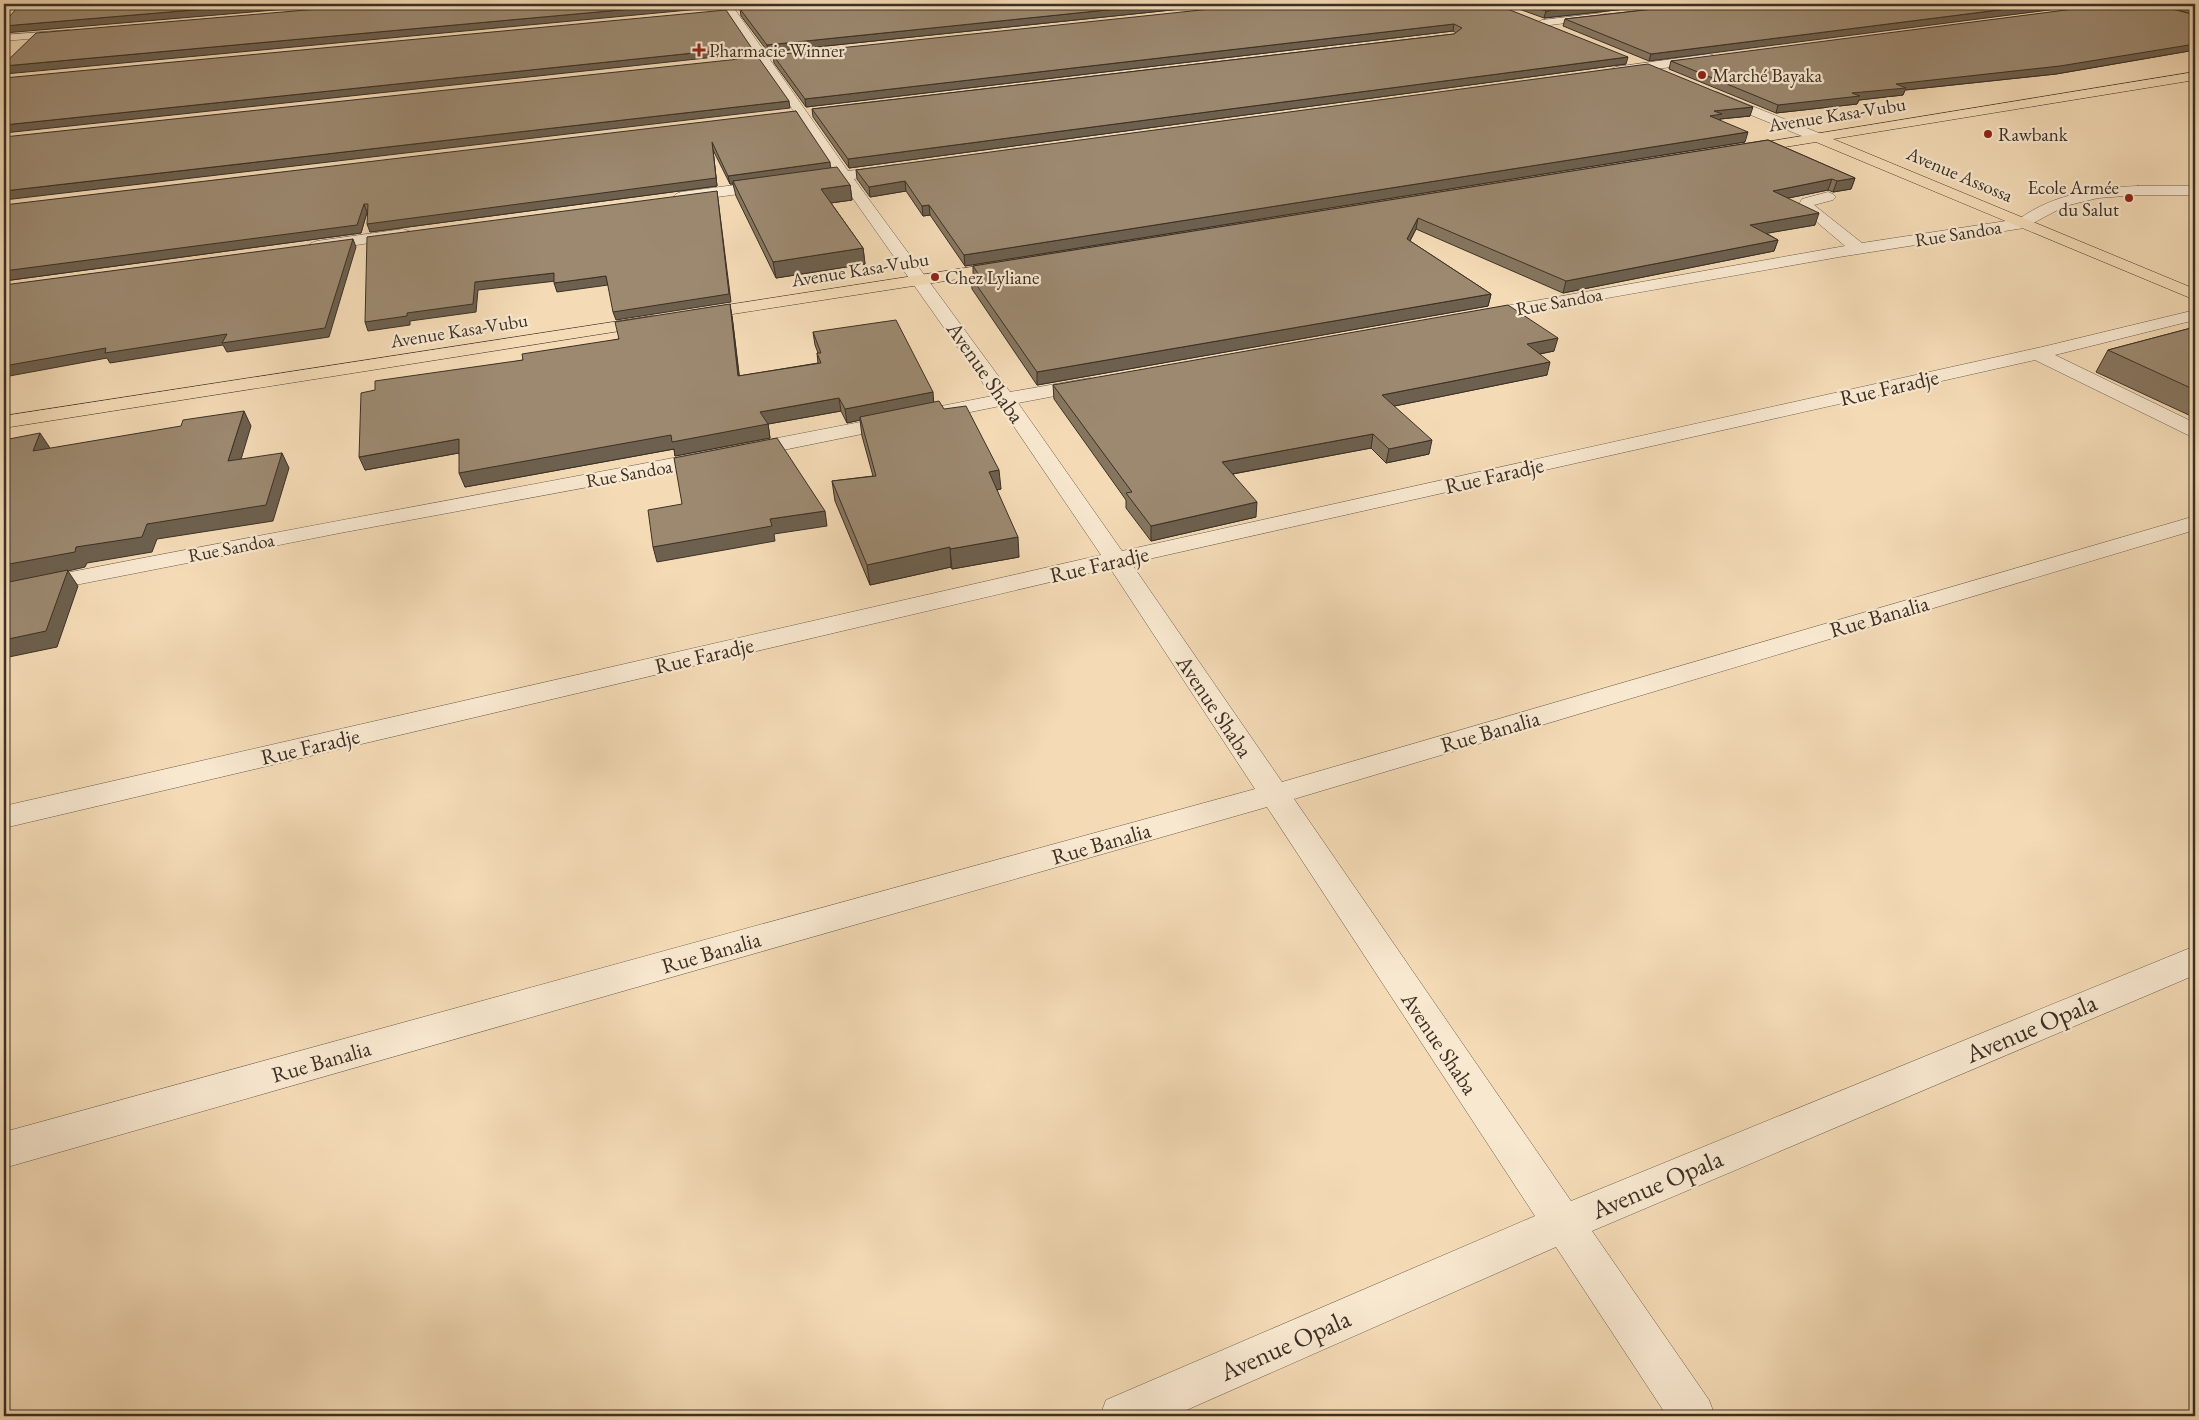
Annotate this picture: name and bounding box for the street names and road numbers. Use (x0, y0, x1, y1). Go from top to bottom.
street label: Avenue Kasa-Vubu (1765, 91, 1908, 138)
street label: Avenue Assossa (1902, 140, 2017, 208)
street label: Rue Sandoa (1913, 214, 2004, 253)
street label: Avenue Kasa-Vubu (788, 246, 931, 293)
street label: Rue Sandoa (1514, 282, 1605, 321)
street label: Avenue Kasa-Vubu (387, 307, 530, 354)
street label: Avenue Shaba (939, 315, 1031, 429)
street label: Rue Faradje (1837, 362, 1942, 413)
street label: Rue Faradje (1442, 450, 1547, 501)
street label: Rue Sandoa (584, 454, 675, 493)
street label: Rue Sandoa (186, 527, 277, 568)
street label: Rue Faradje (1047, 539, 1152, 590)
street label: Rue Banalia (1826, 588, 1932, 644)
street label: Rue Faradje (652, 630, 757, 681)
street label: Avenue Shaba (1169, 649, 1260, 763)
street label: Rue Banalia (1437, 703, 1543, 759)
street label: Rue Faradje (258, 721, 363, 772)
street label: Rue Banalia (1048, 815, 1154, 871)
street label: Rue Banalia (658, 924, 764, 980)
street label: Avenue Opala (1959, 985, 2102, 1071)
street label: Avenue Shaba (1394, 986, 1485, 1100)
street label: Rue Banalia (268, 1033, 374, 1089)
street label: Avenue Opala (1585, 1141, 1728, 1227)
street label: Avenue Opala (1213, 1301, 1356, 1389)

